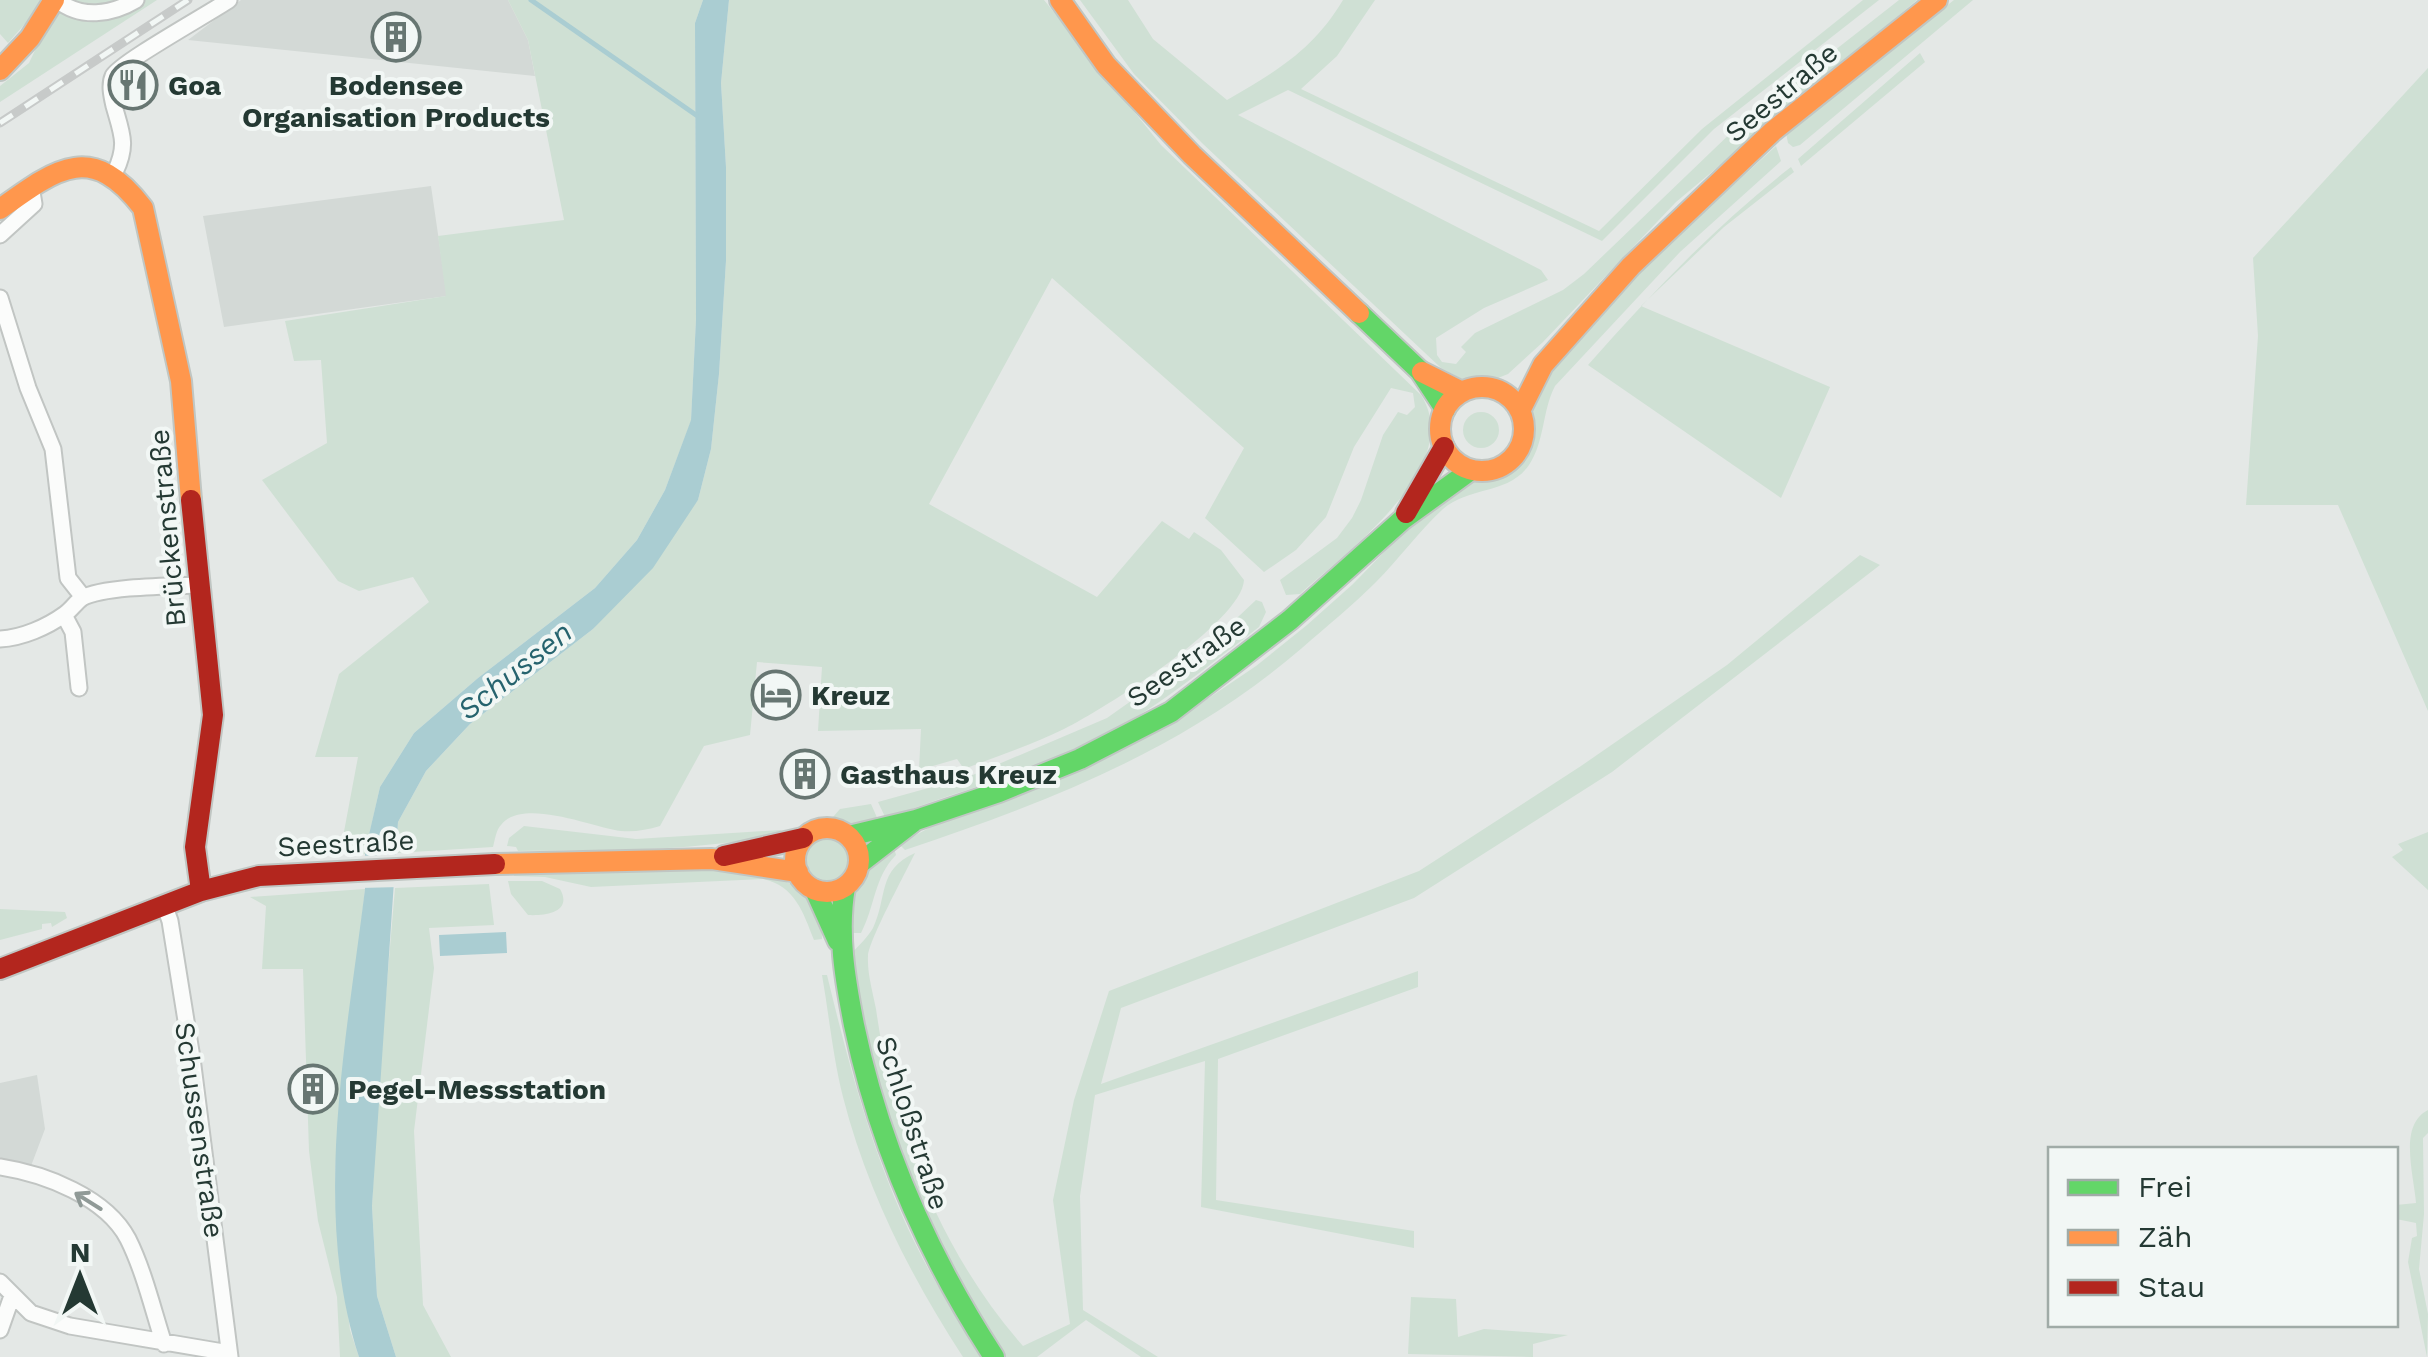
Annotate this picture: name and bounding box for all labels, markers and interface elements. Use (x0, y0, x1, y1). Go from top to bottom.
building icon: Bodensee Organisation Products (370, 11, 422, 63)
street label: Seestraße (1718, 36, 1844, 149)
restaurant icon: Goa (107, 59, 159, 111)
place label: Goa (168, 69, 222, 102)
place label: Bodensee Organisation Products (242, 69, 550, 134)
street label: Brückenstraße (142, 428, 193, 628)
street label: Seestraße (1121, 609, 1252, 714)
water label: Schussen (450, 614, 579, 727)
hotel icon: Kreuz (750, 669, 802, 721)
place label: Kreuz (811, 679, 890, 712)
building icon: Gasthaus Kreuz (779, 748, 831, 800)
place label: Gasthaus Kreuz (840, 758, 1057, 791)
street label: Seestraße (277, 823, 415, 864)
street label: Schussenstraße (168, 1020, 231, 1240)
street label: Schloßstraße (869, 1032, 956, 1214)
building icon: Pegel-Messstation (287, 1063, 339, 1115)
place label: Pegel-Messstation (348, 1073, 606, 1106)
legend (2048, 1147, 2398, 1327)
text: Frei (2138, 1169, 2192, 1204)
one-way arrow (74, 1190, 103, 1211)
text: Zäh (2138, 1219, 2192, 1254)
north arrow (30, 1227, 130, 1327)
text: N (70, 1236, 90, 1269)
text: Stau (2138, 1269, 2205, 1304)

